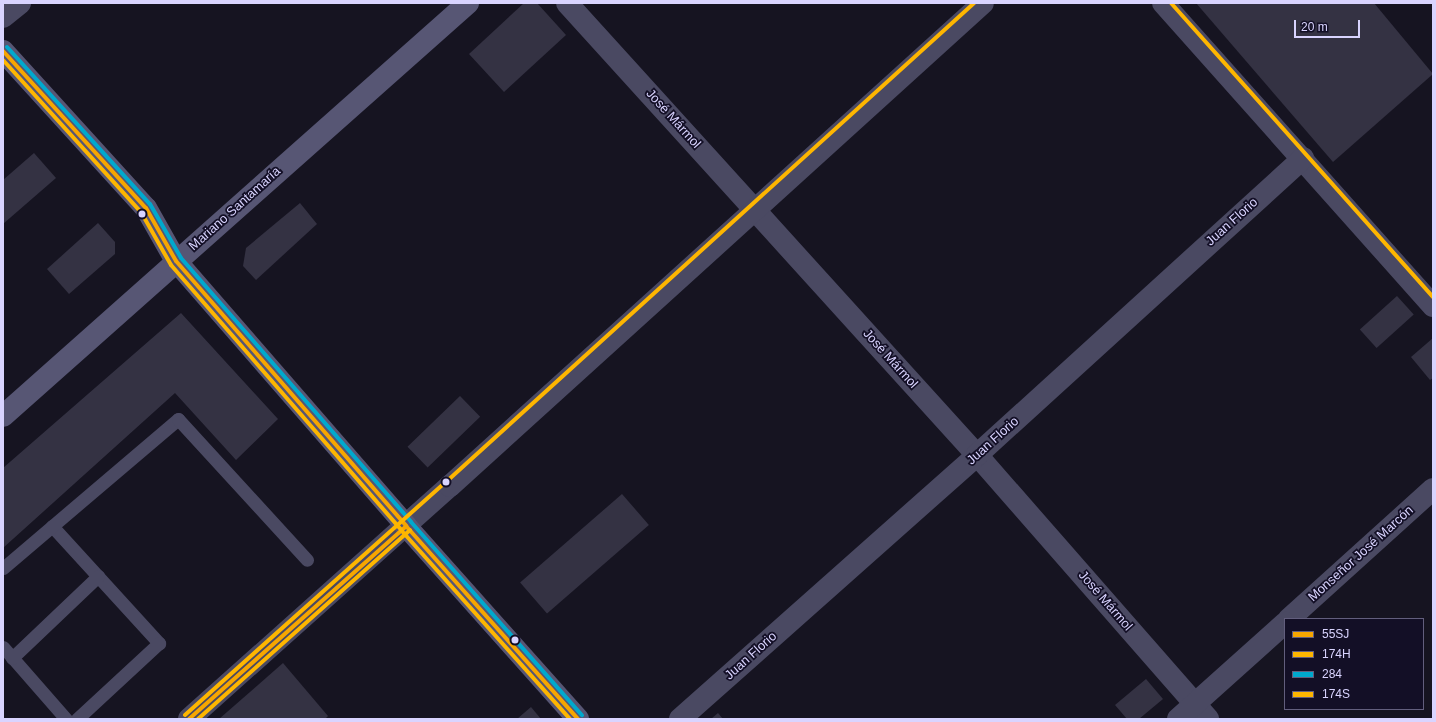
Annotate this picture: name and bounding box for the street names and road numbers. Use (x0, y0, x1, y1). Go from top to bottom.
street label: José Mármol (642, 86, 704, 152)
street label: Mariano Santamaría (186, 164, 284, 254)
street label: Juan Florio (1203, 195, 1261, 249)
street label: José Mármol (859, 326, 921, 392)
street label: Juan Florio (964, 414, 1022, 468)
street label: Monseñor José Marcón (1305, 503, 1417, 605)
street label: José Mármol (1075, 568, 1135, 634)
street label: Juan Florio (722, 629, 780, 683)

